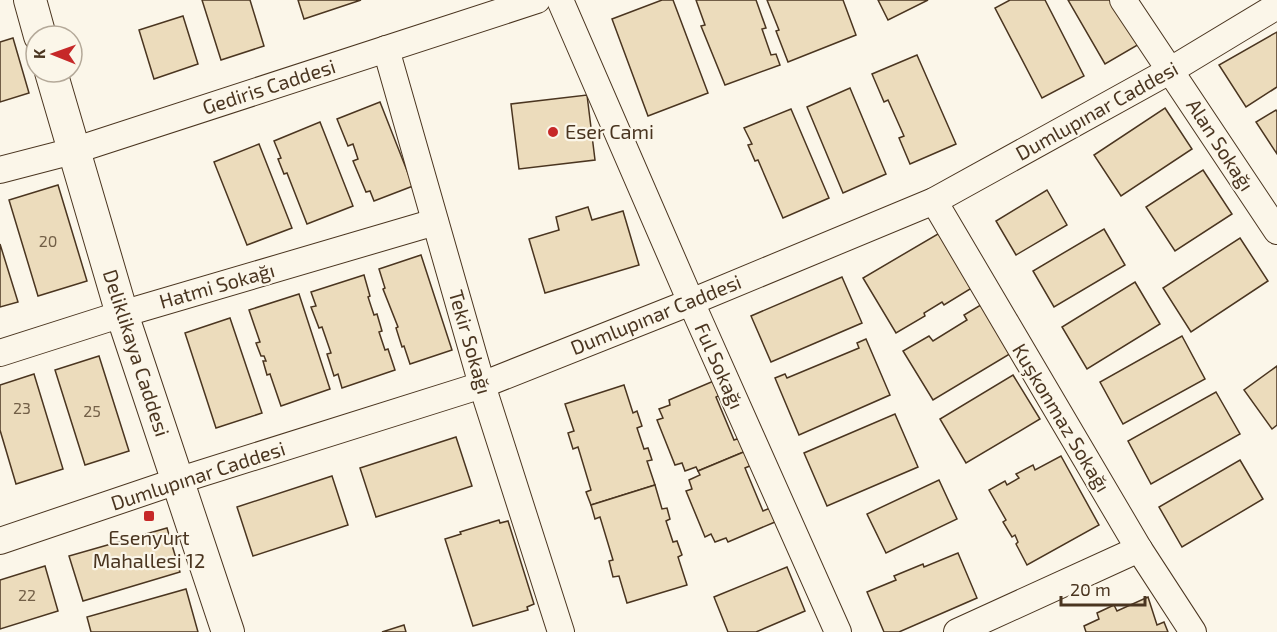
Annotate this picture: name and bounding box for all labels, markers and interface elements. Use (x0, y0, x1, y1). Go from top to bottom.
north arrow (24, 24, 84, 84)
text: K (29, 48, 48, 59)
street label: Gediris Caddesi (199, 53, 338, 119)
street label: Dumlupınar Caddesi (1011, 56, 1182, 165)
street label: Alan Sokağı (1182, 94, 1260, 195)
place label: Eser Cami (565, 119, 654, 143)
marker: Eser Cami (546, 125, 560, 139)
house number: 20 (39, 231, 57, 250)
street label: Hatmi Sokağı (156, 257, 277, 313)
street label: Deliklikaya Caddesi (99, 266, 175, 439)
street label: Dumlupınar Caddesi (567, 269, 744, 359)
street label: Tekir Sokağı (445, 287, 497, 397)
street label: Ful Sokağı (690, 319, 750, 412)
street label: Kuşkonmaz Sokağı (1007, 339, 1116, 497)
house number: 23 (13, 398, 31, 417)
house number: 25 (83, 401, 101, 420)
street label: Dumlupınar Caddesi (107, 436, 288, 515)
marker: Esenyurt Mahallesi 12 (142, 509, 156, 523)
place label: Esenyurt Mahallesi 12 (93, 525, 205, 572)
scale bar (1061, 569, 1145, 607)
text: 20 m (1070, 578, 1111, 600)
house number: 22 (18, 585, 36, 604)

